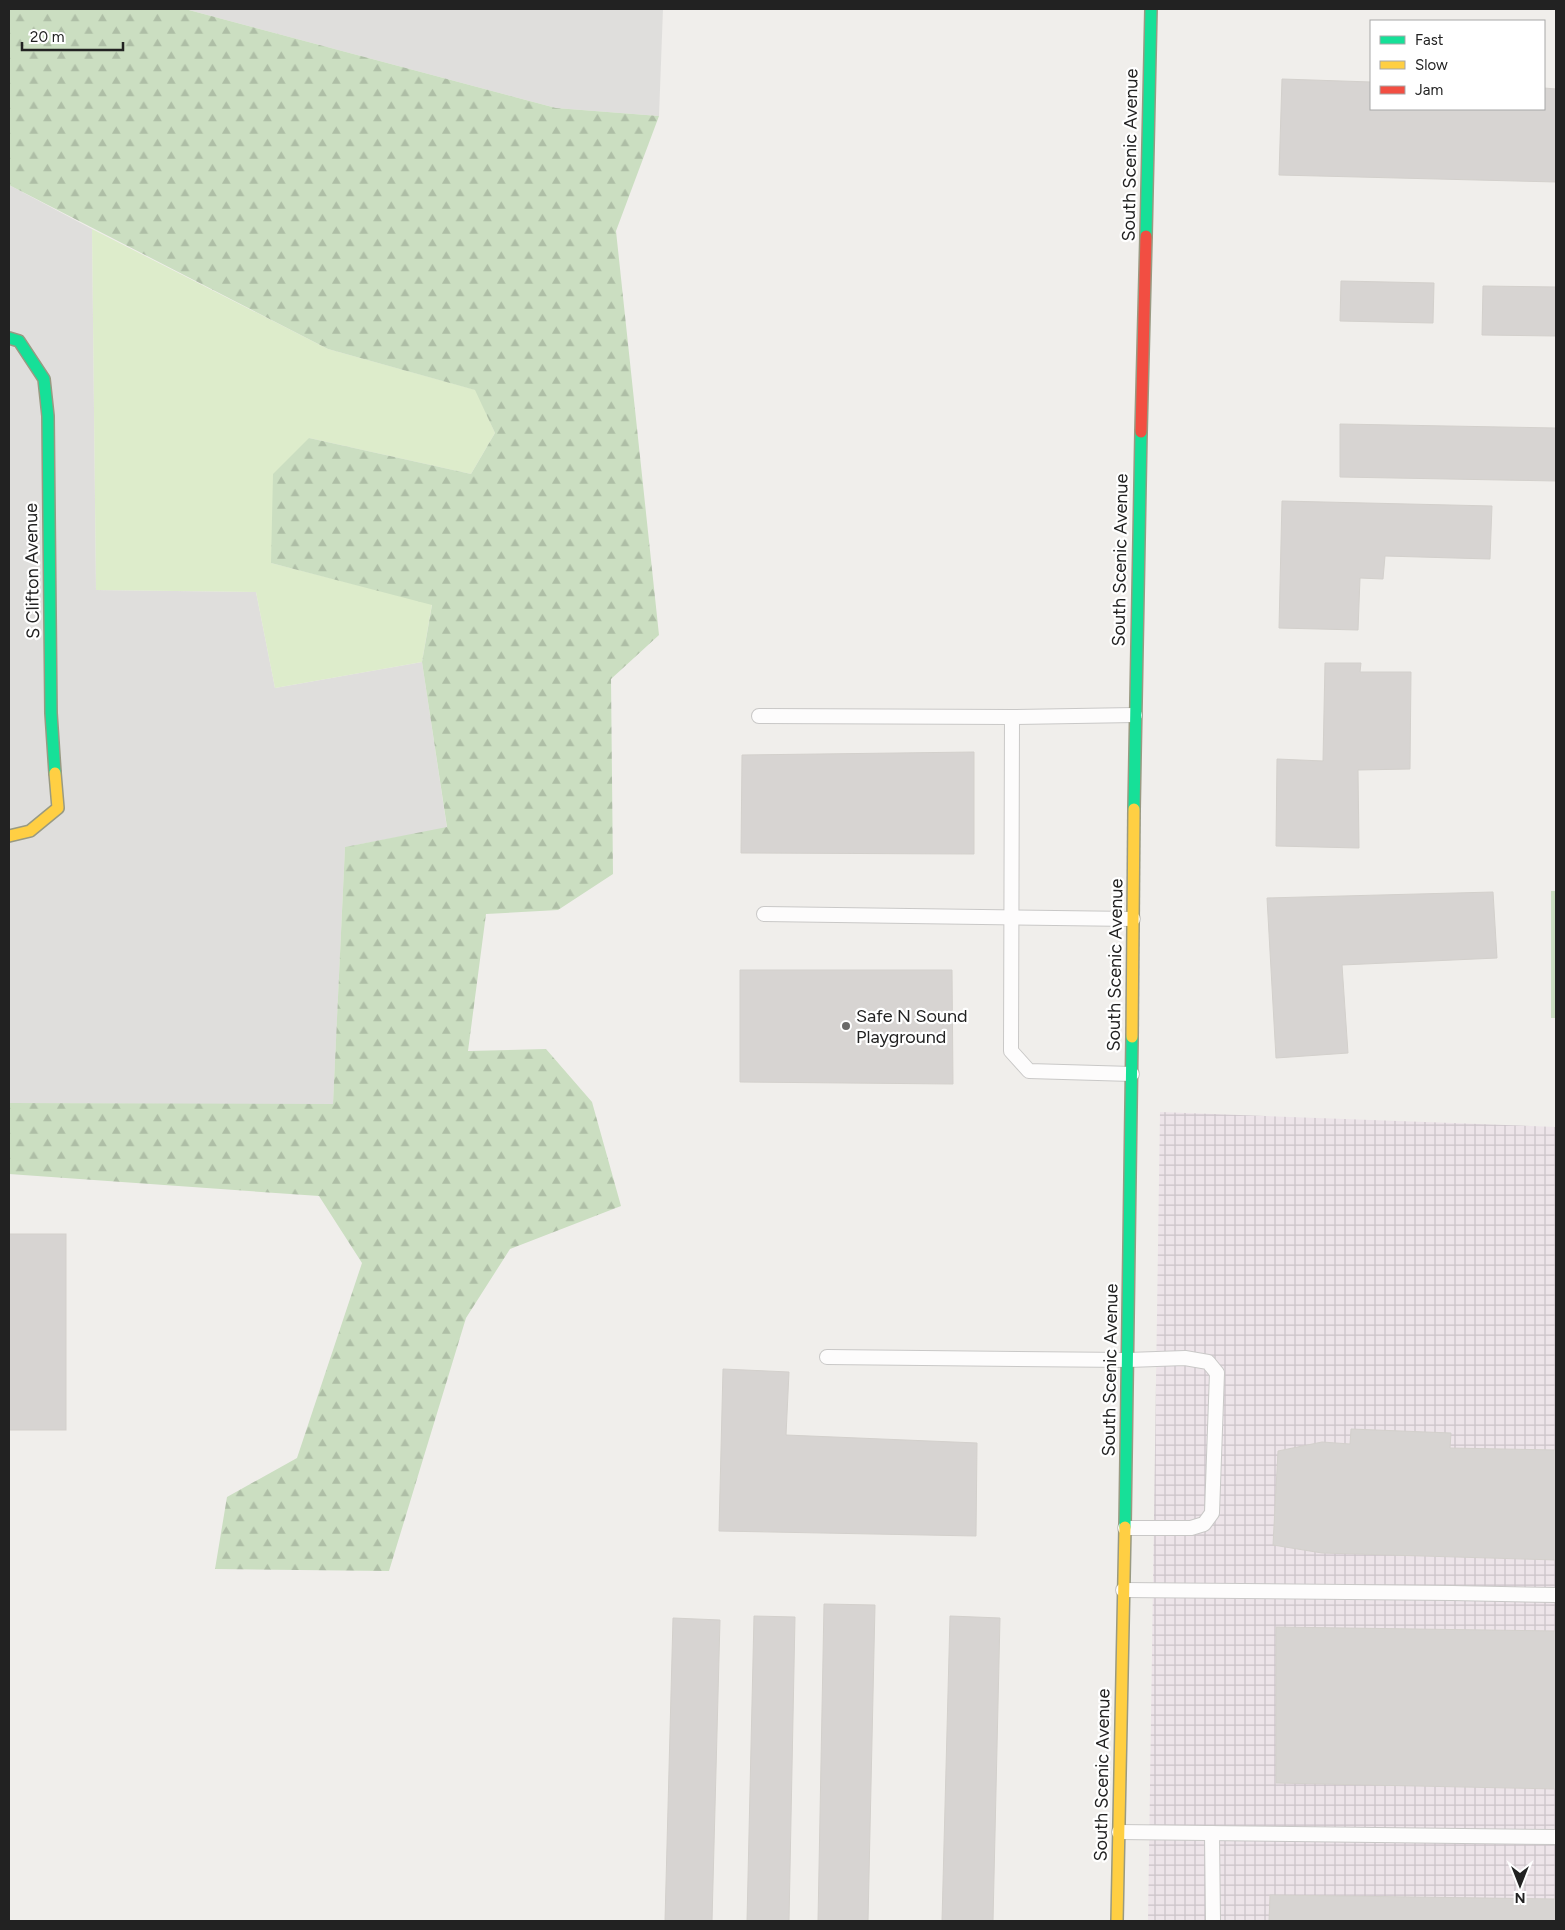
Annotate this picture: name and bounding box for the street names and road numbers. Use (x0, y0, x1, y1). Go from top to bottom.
street label: South Scenic Avenue (1117, 68, 1143, 242)
street label: South Scenic Avenue (1107, 473, 1133, 647)
street label: S Clifton Avenue (20, 503, 44, 639)
street label: South Scenic Avenue (1102, 878, 1128, 1052)
street label: South Scenic Avenue (1097, 1283, 1123, 1457)
street label: South Scenic Avenue (1089, 1688, 1115, 1862)

